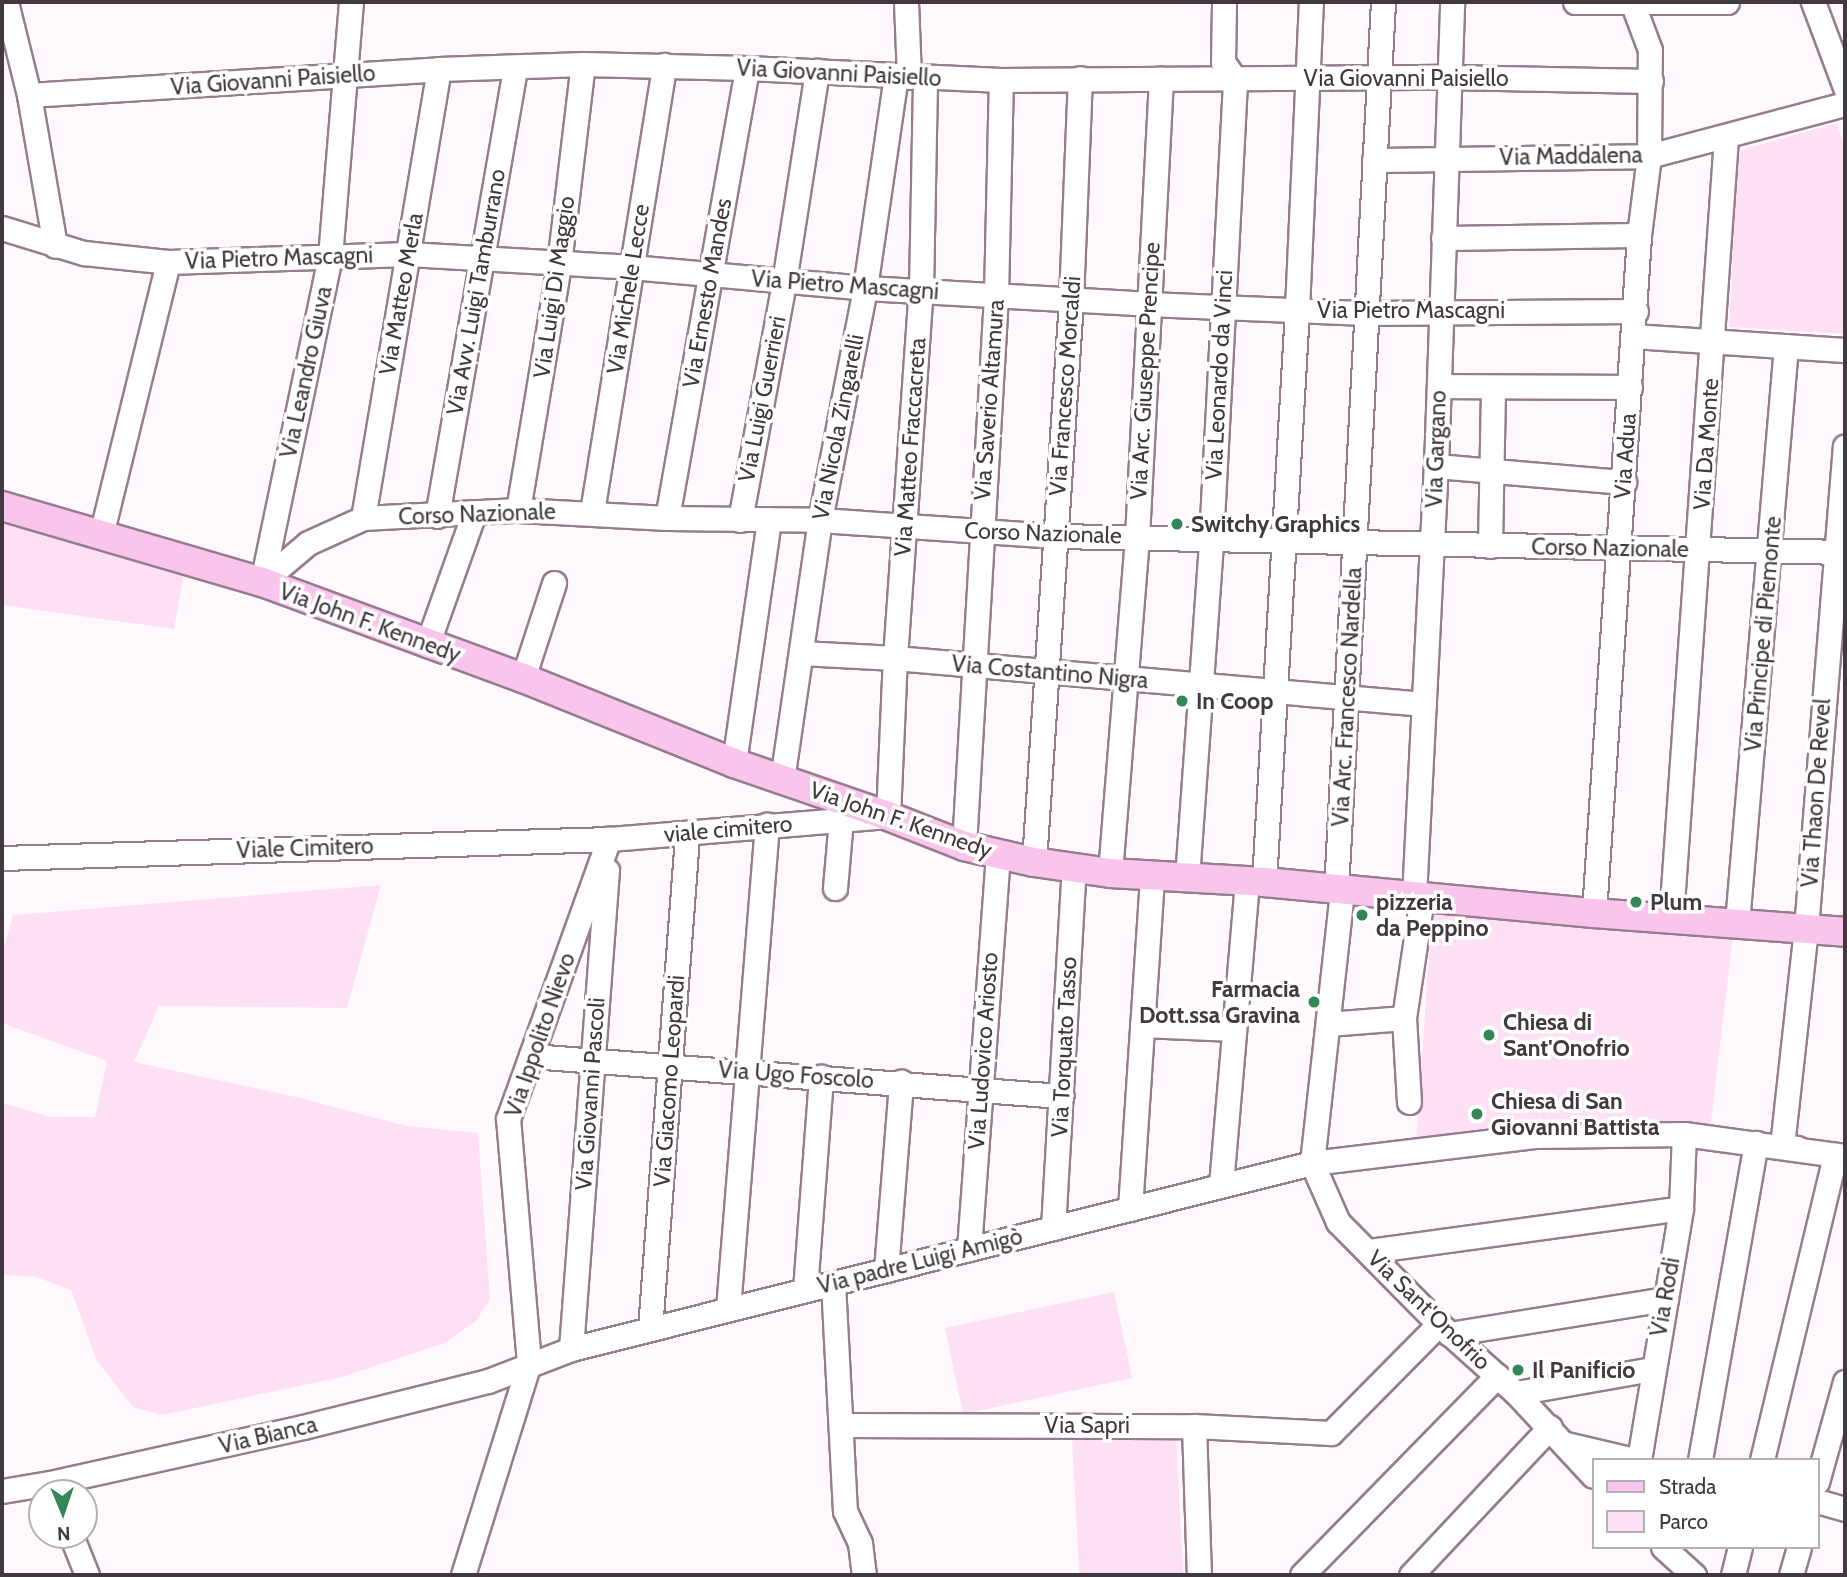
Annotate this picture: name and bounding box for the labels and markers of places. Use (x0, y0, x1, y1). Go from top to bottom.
place label: Switchy Graphics (1191, 510, 1360, 538)
marker: Switchy Graphics (1169, 516, 1185, 532)
place label: In Coop (1196, 687, 1273, 715)
marker: In Coop (1174, 693, 1190, 709)
place label: pizzeria da Peppino (1376, 888, 1489, 942)
place label: Plum (1650, 888, 1702, 916)
marker: Plum (1628, 894, 1644, 910)
marker: pizzeria da Peppino (1354, 907, 1370, 923)
place label: Farmacia Dott.ssa Gravina (1139, 975, 1300, 1029)
marker: Farmacia Dott.ssa Gravina (1306, 994, 1322, 1010)
place label: Chiesa di Sant'Onofrio (1503, 1008, 1630, 1062)
marker: Chiesa di Sant'Onofrio (1481, 1027, 1497, 1043)
place label: Chiesa di San Giovanni Battista (1491, 1087, 1659, 1141)
marker: Chiesa di San Giovanni Battista (1469, 1106, 1485, 1122)
place label: Il Panificio (1532, 1356, 1635, 1384)
marker: Il Panificio (1510, 1362, 1526, 1378)

